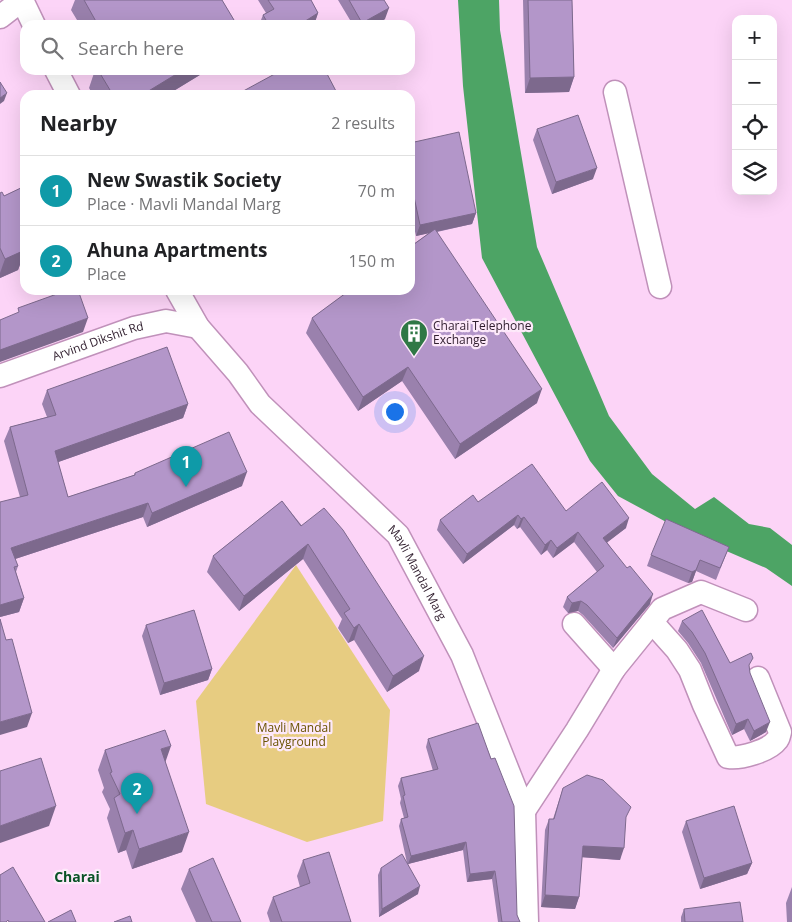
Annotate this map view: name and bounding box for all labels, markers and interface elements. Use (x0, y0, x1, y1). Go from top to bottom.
map controls (732, 15, 777, 195)
button: + (732, 15, 777, 60)
search box (20, 20, 415, 75)
icon: search (38, 34, 66, 62)
text: Search here (78, 35, 184, 61)
button: − (732, 60, 777, 105)
button: locate (732, 105, 777, 150)
text: Nearby (40, 109, 117, 137)
text: 2 results (331, 112, 395, 134)
button: layers (732, 150, 777, 195)
text: New Swastik Society (87, 167, 281, 193)
text: 1 (51, 180, 61, 202)
text: 70 m (358, 180, 395, 202)
text: Place · Mavli Mandal Marg (87, 193, 281, 215)
text: Ahuna Apartments (87, 237, 268, 263)
text: 2 (51, 250, 61, 272)
text: 150 m (349, 250, 395, 272)
text: Place (87, 263, 126, 285)
street label: Arvind Dikshit Rd (50, 317, 145, 365)
place label: Charai Telephone Exchange (433, 317, 532, 348)
building icon: Charai Telephone Exchange (399, 318, 429, 357)
your location (382, 399, 408, 425)
pin: 1 (170, 446, 202, 487)
street label: Mavli Mandal Marg (384, 521, 451, 623)
park label: Mavli Mandal Playground (257, 719, 331, 750)
pin: 2 (121, 773, 153, 814)
district label: Charai (54, 867, 100, 886)

